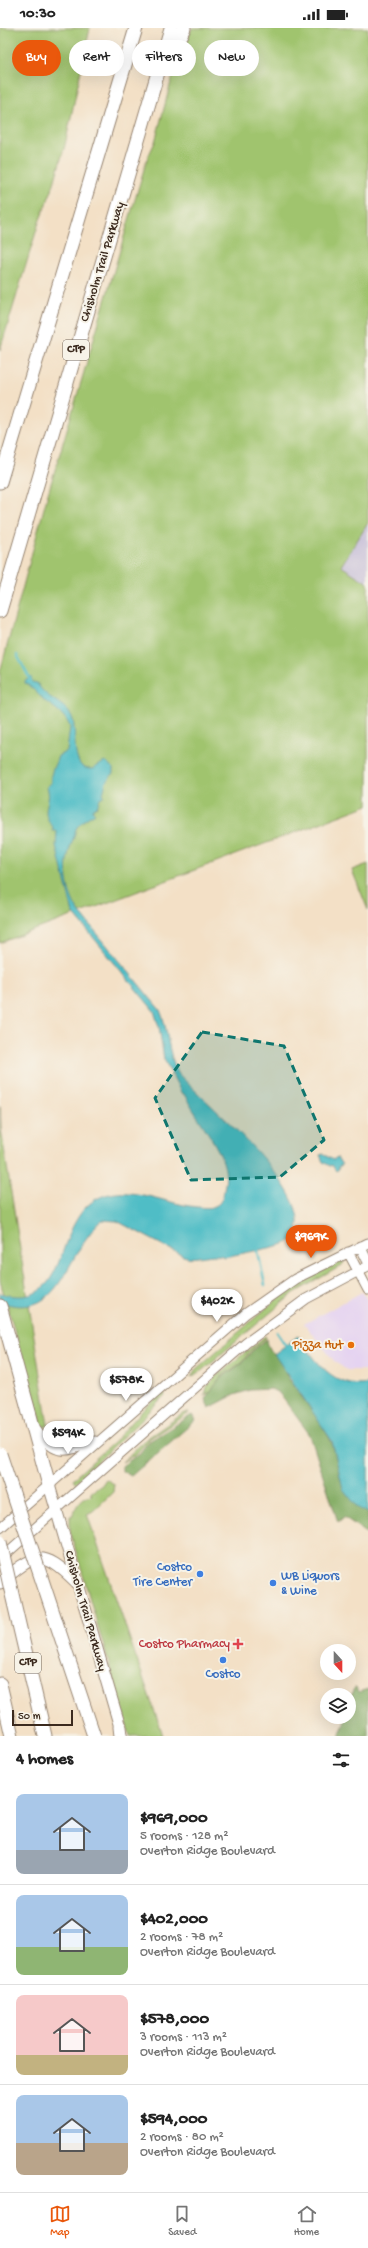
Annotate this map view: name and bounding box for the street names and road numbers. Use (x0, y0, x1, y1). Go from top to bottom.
street label: Chisholm Trail Parkway (78, 200, 129, 324)
road number: CTP (63, 340, 89, 360)
street label: Chisholm Trail Parkway (61, 1549, 110, 1674)
road number: CTP (15, 1653, 41, 1673)

